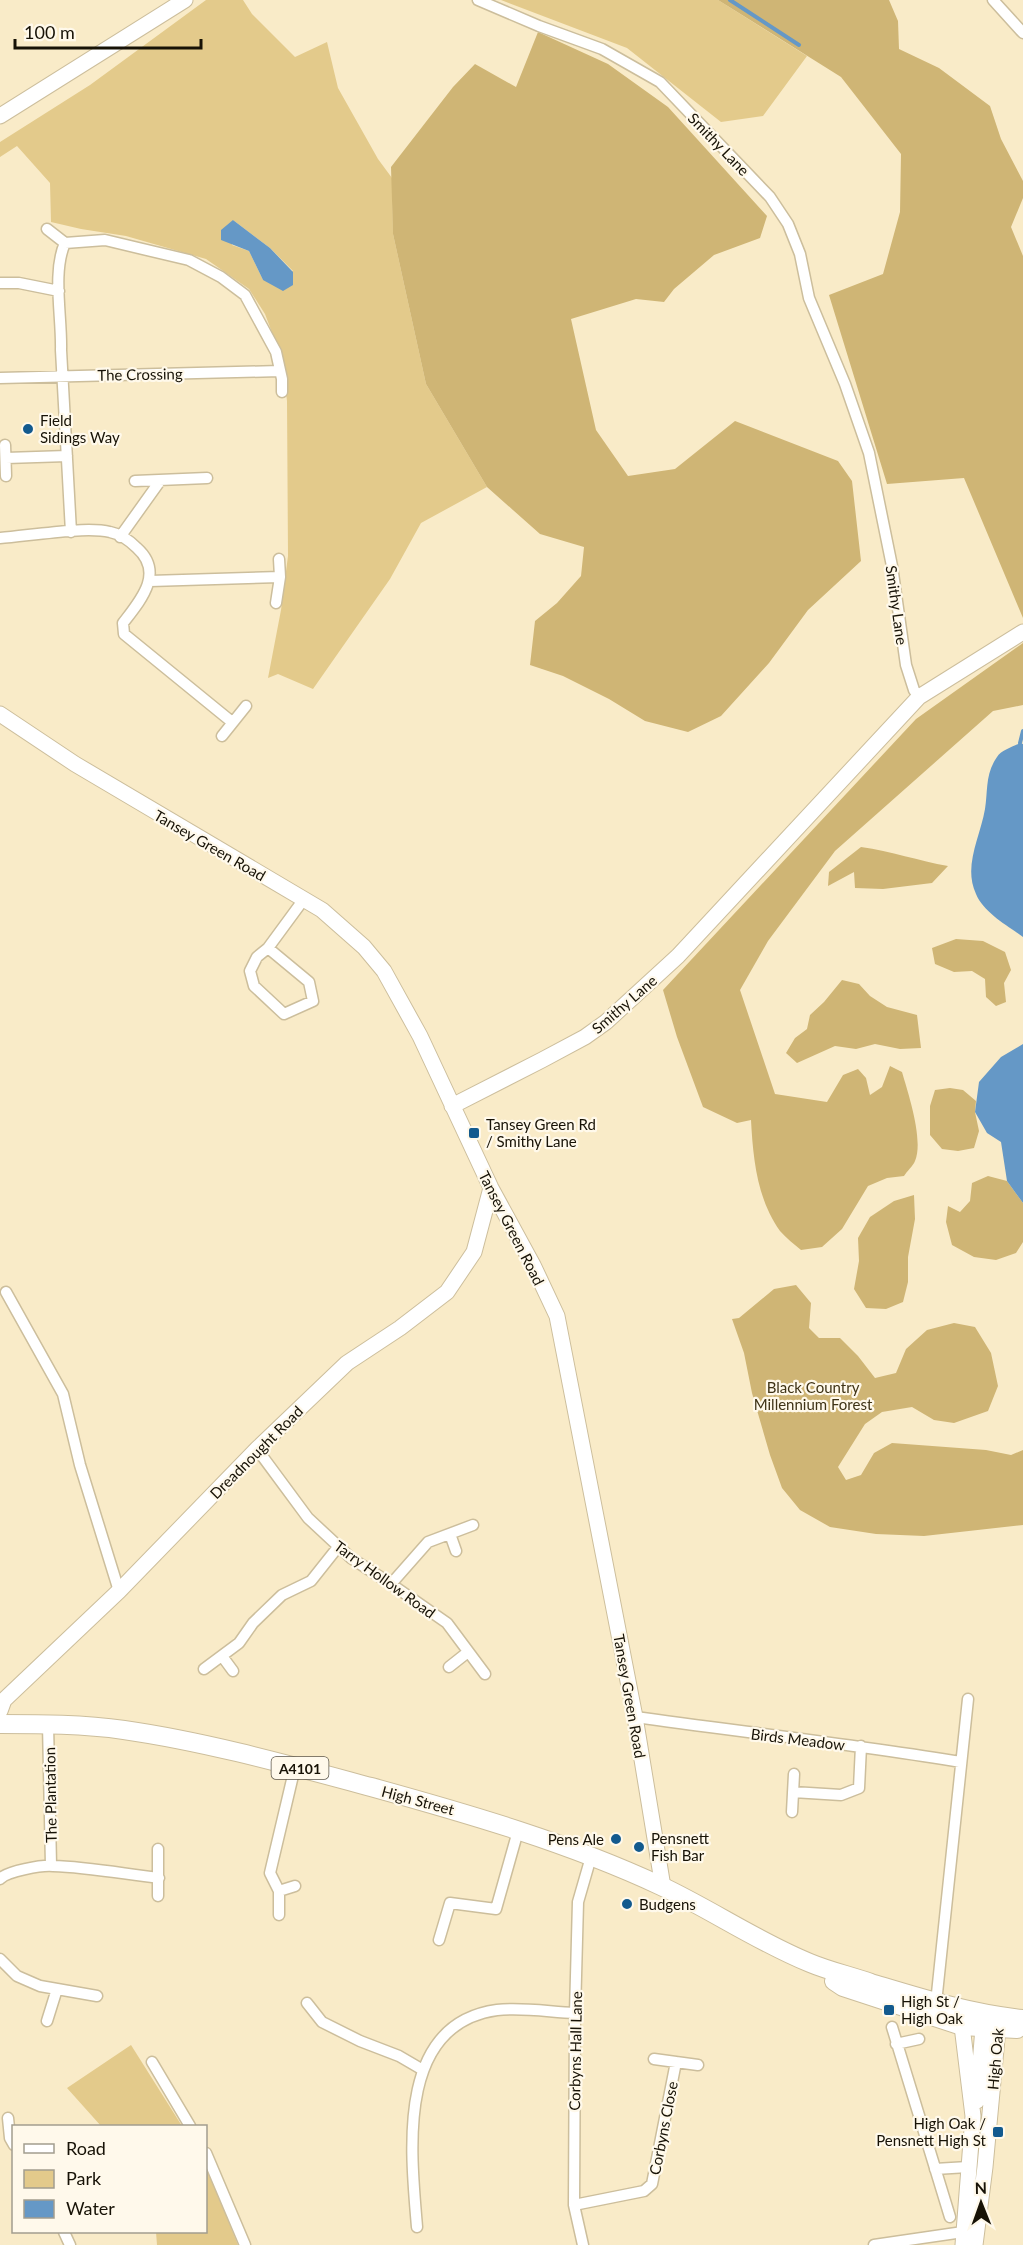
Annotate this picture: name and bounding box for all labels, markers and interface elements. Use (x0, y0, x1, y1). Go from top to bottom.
scale bar (15, 12, 201, 50)
text: 100 m (24, 21, 75, 43)
street label: Smithy Lane (685, 109, 753, 179)
street label: The Crossing (97, 364, 183, 384)
place label: Field Sidings Way (40, 411, 120, 446)
marker: Field Sidings Way (21, 422, 35, 436)
street label: Smithy Lane (883, 564, 911, 646)
street label: Tansey Green Road (151, 806, 269, 884)
street label: Smithy Lane (588, 971, 660, 1037)
place label: Tansey Green Rd / Smithy Lane (486, 1115, 596, 1150)
marker: Tansey Green Rd / Smithy Lane (467, 1126, 481, 1140)
street label: Tansey Green Road (475, 1168, 549, 1288)
park label: Black Country Millennium Forest (754, 1378, 873, 1413)
street label: Dreadnought Road (206, 1402, 306, 1502)
street label: Tarry Hollow Road (331, 1536, 439, 1622)
street label: Tansey Green Road (610, 1633, 650, 1759)
street label: Birds Meadow (750, 1724, 846, 1754)
street label: The Plantation (40, 1747, 60, 1843)
road number: A4101 (272, 1757, 328, 1779)
street label: High Street (380, 1782, 457, 1818)
place label: Pensnett Fish Bar (651, 1829, 710, 1864)
place label: Pens Ale (548, 1830, 604, 1848)
marker: Pens Ale (609, 1832, 623, 1846)
marker: Pensnett Fish Bar (632, 1840, 646, 1854)
place label: Budgens (639, 1895, 696, 1913)
marker: Budgens (620, 1897, 634, 1911)
street label: Corbyns Hall Lane (565, 1991, 585, 2111)
place label: High St / High Oak (901, 1992, 963, 2027)
marker: High St / High Oak (882, 2003, 896, 2017)
street label: High Oak (983, 2027, 1007, 2091)
street label: Corbyns Close (645, 2080, 681, 2176)
place label: High Oak / Pensnett High St (876, 2114, 987, 2149)
legend (12, 2125, 207, 2233)
marker: High Oak / Pensnett High St (991, 2125, 1005, 2139)
text: Road (66, 2137, 106, 2159)
text: Park (66, 2167, 102, 2189)
north arrow (951, 2173, 1011, 2233)
text: N (974, 2178, 987, 2197)
text: Water (66, 2197, 115, 2219)

